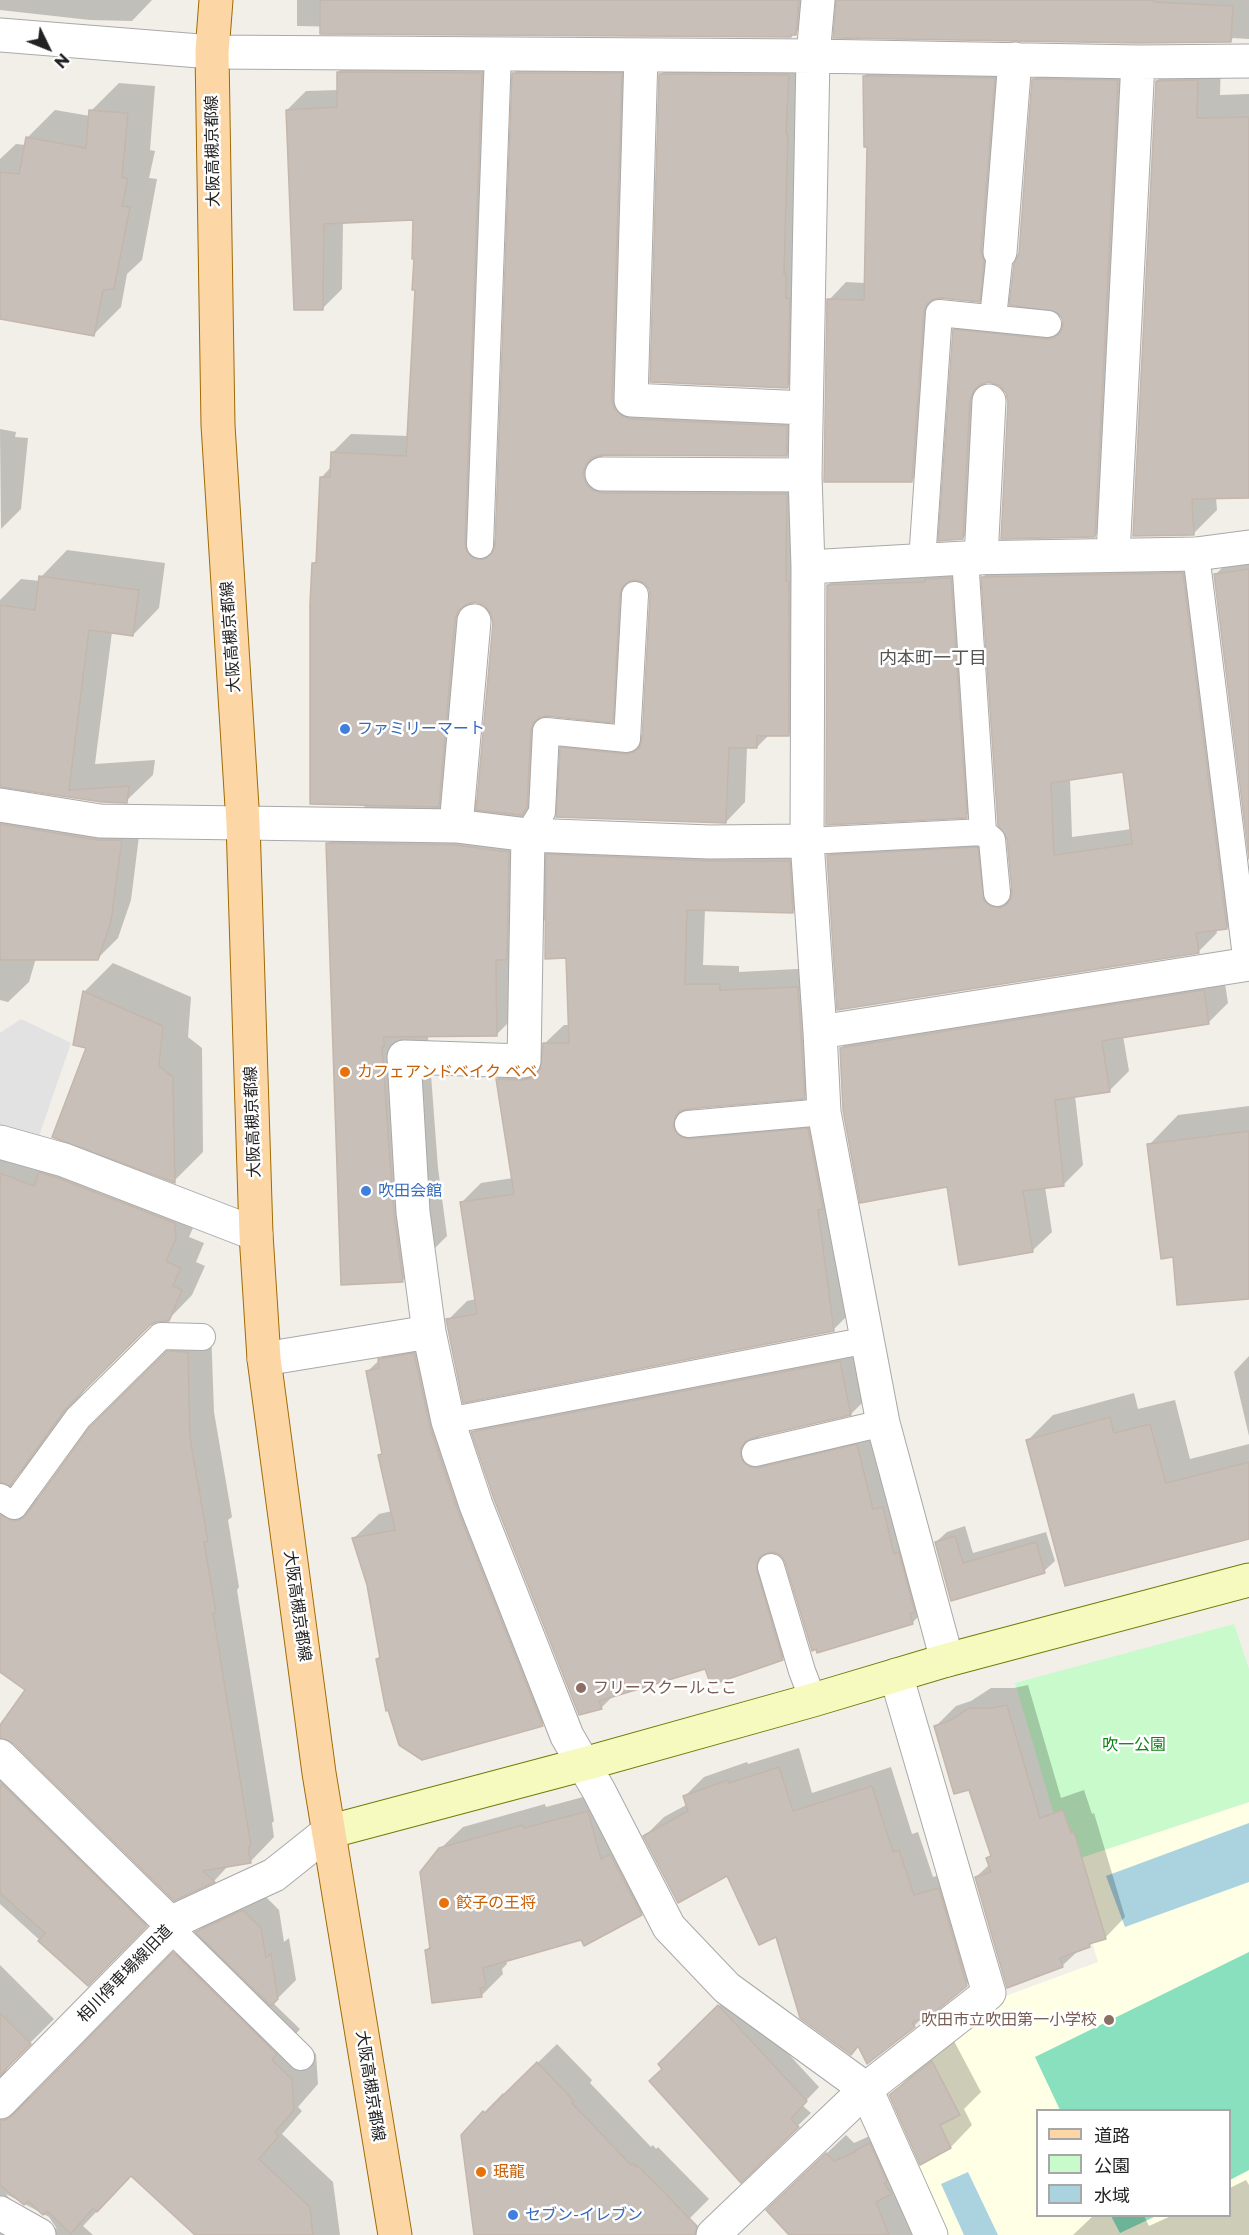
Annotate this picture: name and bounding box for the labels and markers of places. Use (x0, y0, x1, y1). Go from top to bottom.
place label: ファミリーマート (357, 719, 485, 739)
marker: ファミリーマート (338, 722, 352, 736)
place label: カフェアンドベイク ベベ (357, 1062, 537, 1082)
marker: カフェアンドベイク ベベ (338, 1065, 352, 1079)
place label: 吹田会館 (378, 1181, 442, 1201)
marker: 吹田会館 (359, 1184, 373, 1198)
place label: フリースクールここ (593, 1678, 737, 1698)
marker: フリースクールここ (574, 1681, 588, 1695)
place label: 餃子の王将 (456, 1893, 536, 1913)
marker: 餃子の王将 (437, 1896, 451, 1910)
place label: 吹田市立吹田第一小学校 (921, 2010, 1097, 2030)
marker: 吹田市立吹田第一小学校 (1102, 2013, 1116, 2027)
place label: 珉龍 (493, 2162, 525, 2182)
marker: 珉龍 (474, 2165, 488, 2179)
place label: セブン-イレブン (525, 2205, 643, 2225)
marker: セブン-イレブン (506, 2208, 520, 2222)

